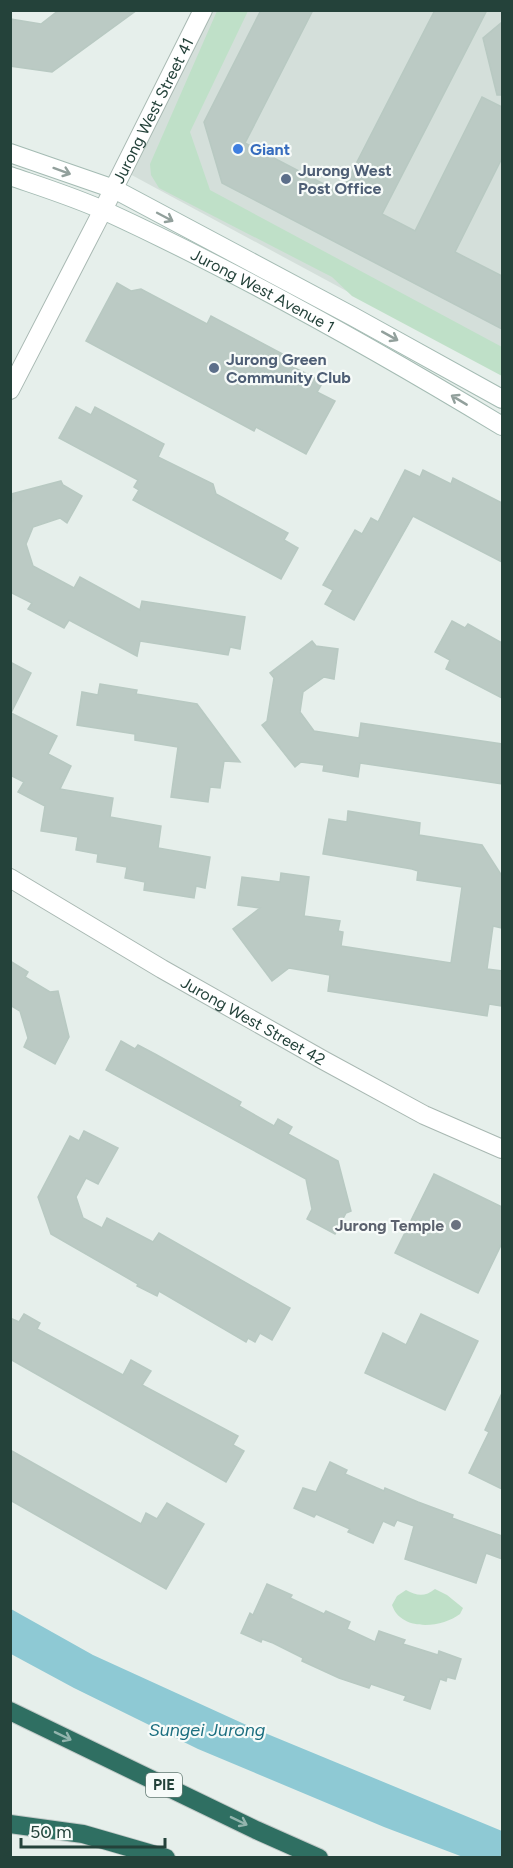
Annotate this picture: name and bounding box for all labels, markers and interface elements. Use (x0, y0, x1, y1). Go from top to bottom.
street label: Jurong West Street 41 (108, 34, 197, 186)
place label: Giant (250, 140, 290, 159)
marker: Giant (231, 142, 245, 156)
place label: Jurong West Post Office (298, 161, 392, 198)
one-way arrow (52, 166, 71, 177)
marker: Jurong West Post Office (279, 172, 293, 186)
one-way arrow (156, 212, 174, 223)
street label: Jurong West Avenue 1 (188, 244, 338, 336)
one-way arrow (380, 331, 398, 342)
place label: Jurong Green Community Club (226, 350, 351, 387)
marker: Jurong Green Community Club (207, 361, 221, 375)
one-way arrow (451, 394, 468, 406)
street label: Jurong West Street 42 (178, 972, 329, 1069)
place label: Jurong Temple (335, 1216, 444, 1235)
marker: Jurong Temple (449, 1218, 463, 1232)
water label: Sungei Jurong (149, 1719, 266, 1741)
one-way arrow (54, 1731, 72, 1743)
road number: PIE (146, 1773, 182, 1797)
scale bar (21, 1811, 165, 1849)
one-way arrow (229, 1816, 247, 1828)
text: 50 m (30, 1821, 72, 1843)

